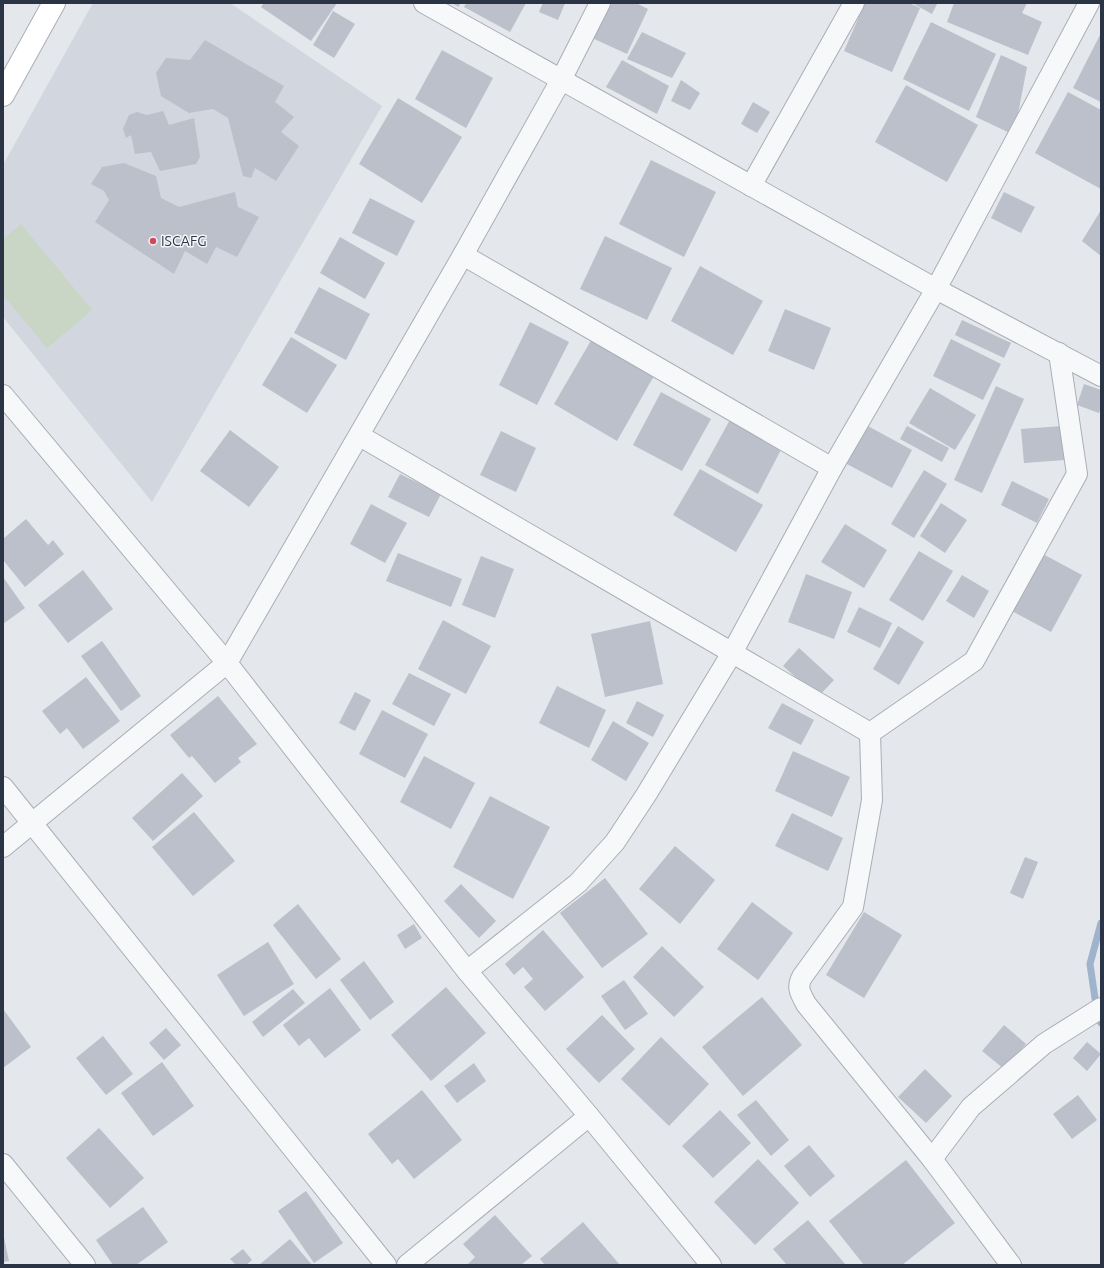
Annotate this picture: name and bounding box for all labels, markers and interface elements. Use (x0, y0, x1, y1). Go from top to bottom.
place label: ISCAFG (161, 233, 207, 249)
marker: ISCAFG (148, 236, 158, 246)

